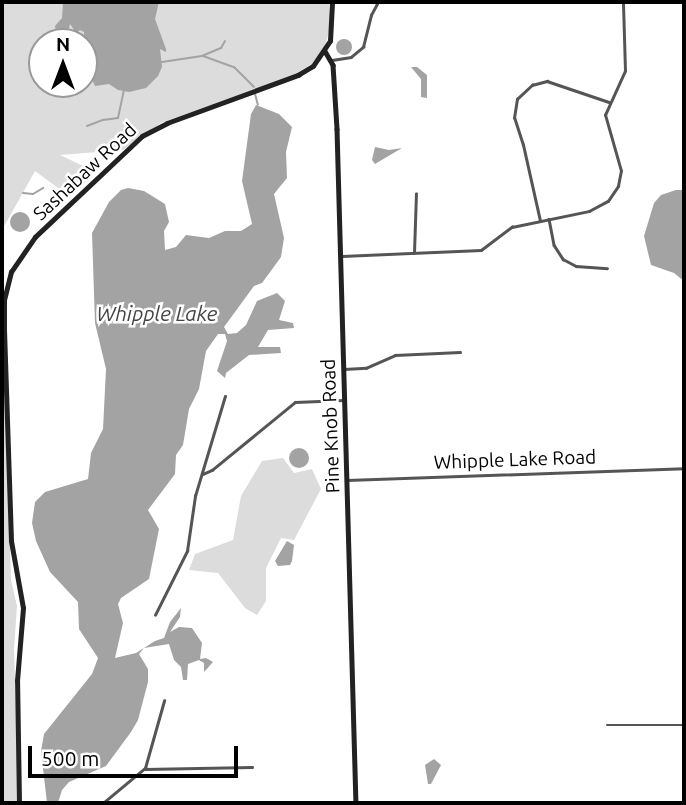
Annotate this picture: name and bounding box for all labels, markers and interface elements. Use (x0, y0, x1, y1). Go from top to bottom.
north arrow (28, 28, 98, 98)
text: N (56, 33, 70, 55)
street label: Sashabaw Road (29, 119, 141, 225)
water label: Whipple Lake (97, 300, 217, 326)
street label: Pine Knob Road (317, 358, 345, 494)
street label: Whipple Lake Road (433, 446, 597, 474)
scale bar (32, 732, 242, 776)
text: 500 m (41, 746, 99, 770)

